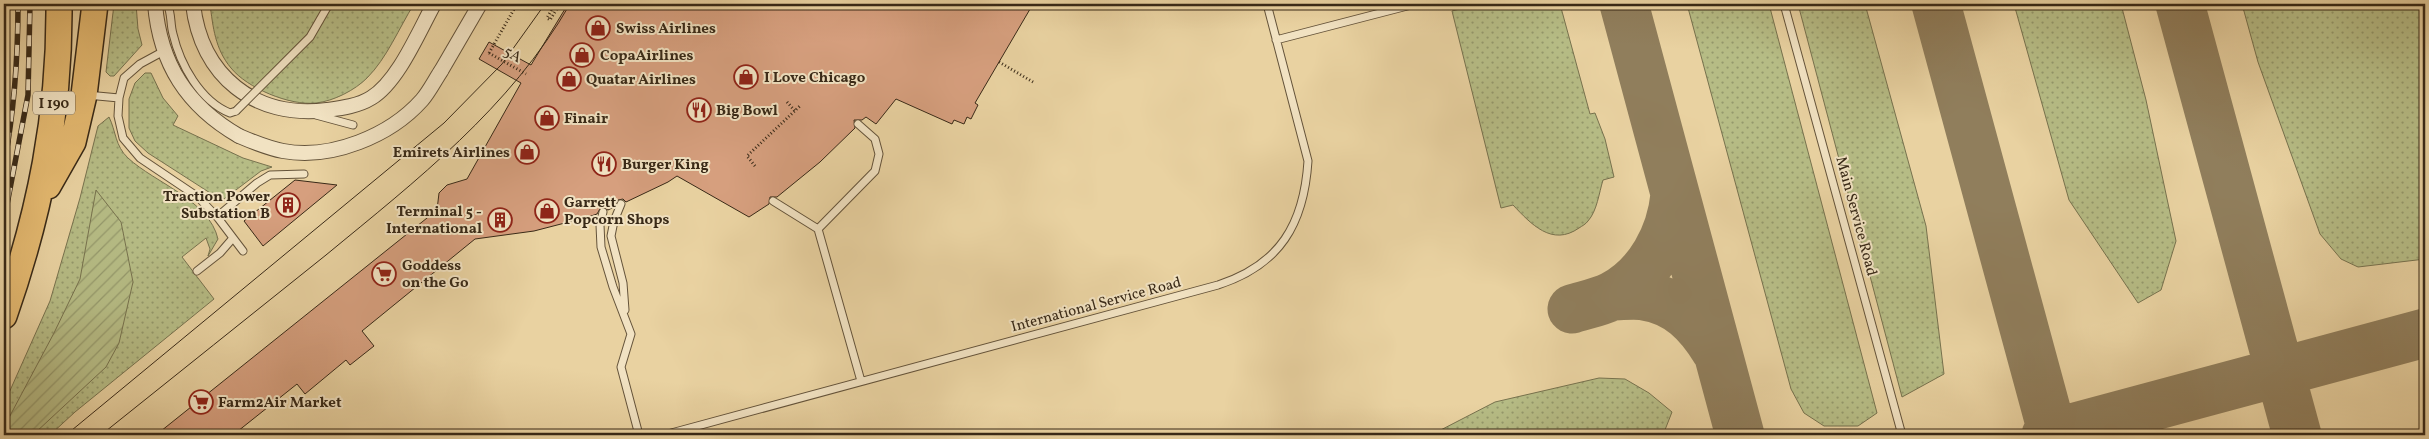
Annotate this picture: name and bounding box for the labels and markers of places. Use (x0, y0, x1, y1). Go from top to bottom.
shop icon: Swiss Airlines (585, 15, 611, 41)
place label: Swiss Airlines (616, 19, 716, 40)
shop icon: CopaAirlines (569, 42, 595, 68)
place label: CopaAirlines (600, 46, 693, 67)
shop icon: I Love Chicago (733, 64, 759, 90)
shop icon: Quatar Airlines (556, 66, 582, 92)
place label: I Love Chicago (764, 68, 866, 89)
place label: Quatar Airlines (586, 70, 696, 91)
restaurant icon: Big Bowl (686, 97, 712, 123)
place label: Big Bowl (716, 101, 778, 122)
shop icon: Finair (534, 105, 560, 131)
place label: Finair (564, 109, 608, 130)
shop icon: Emirets Airlines (514, 139, 540, 165)
place label: Emirets Airlines (393, 143, 510, 164)
restaurant icon: Burger King (591, 151, 617, 177)
place label: Burger King (622, 155, 709, 176)
place label: Traction Power Substation B (163, 187, 270, 225)
building icon: Traction Power Substation B (275, 192, 301, 218)
place label: Garrett Popcorn Shops (564, 193, 669, 231)
shop icon: Garrett Popcorn Shops (534, 198, 560, 224)
place label: Terminal 5 - International (386, 202, 482, 240)
building icon: Terminal 5 - International (487, 207, 513, 233)
place label: Goddess on the Go (402, 256, 469, 294)
supermarket icon: Goddess on the Go (371, 261, 397, 287)
supermarket icon: Farm2Air Market (188, 389, 214, 415)
place label: Farm2Air Market (218, 393, 342, 414)

